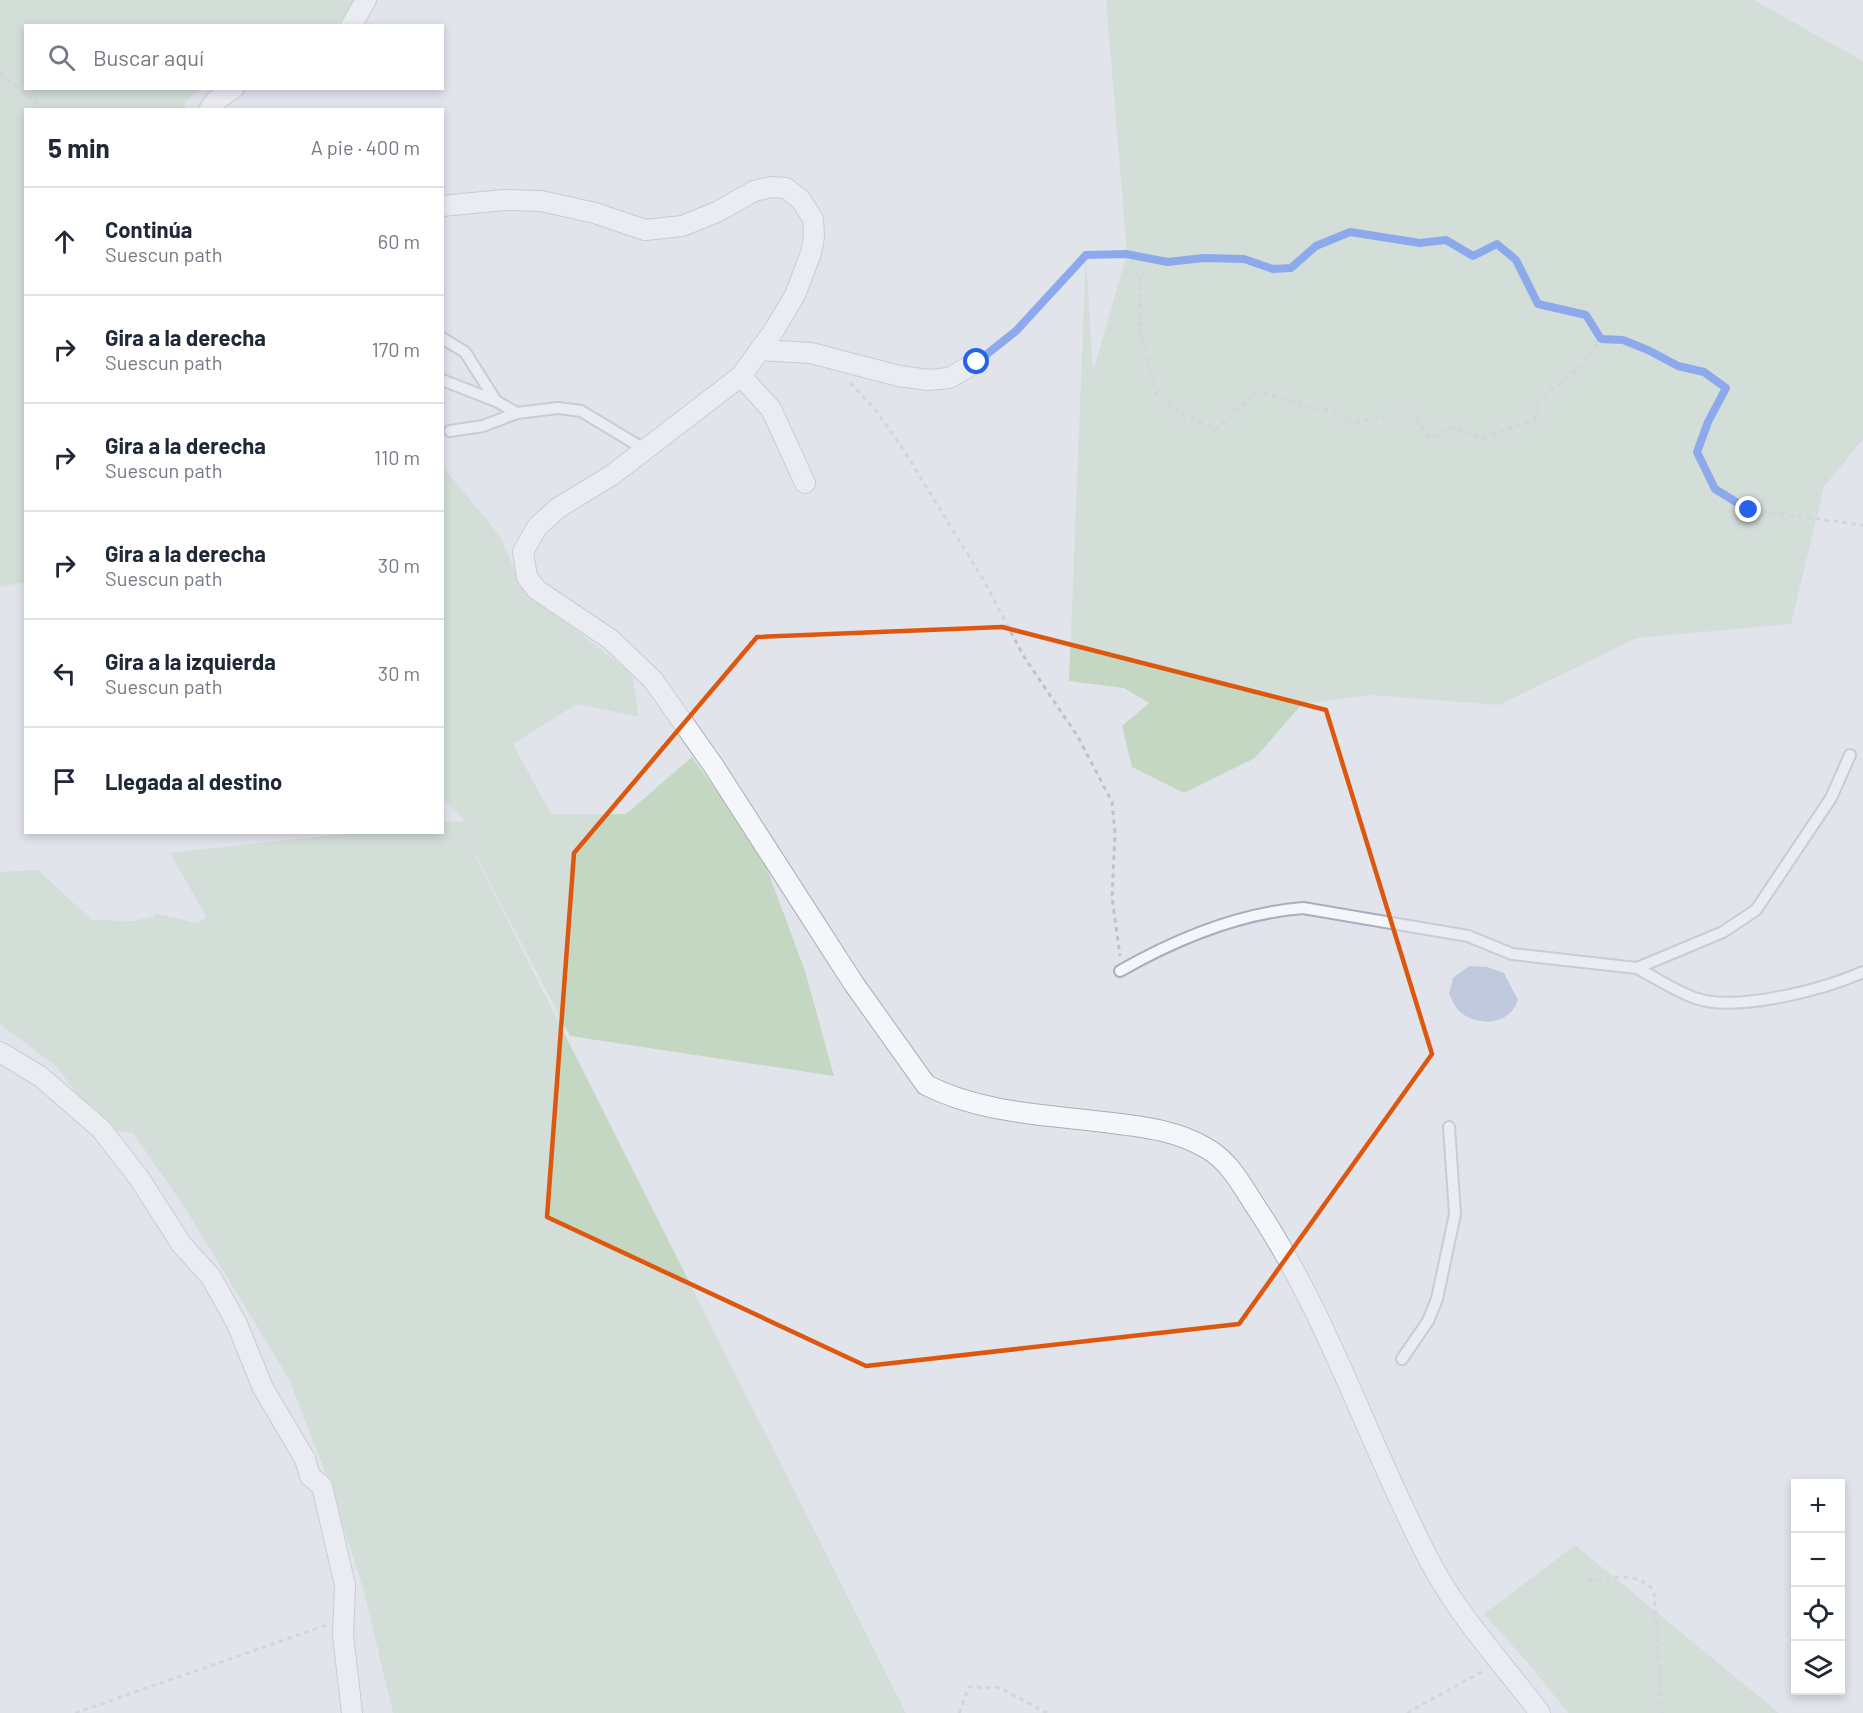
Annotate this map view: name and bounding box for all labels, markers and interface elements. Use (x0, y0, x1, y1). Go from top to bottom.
search box (24, 24, 444, 90)
icon: search (45, 41, 78, 74)
text: Buscar aquí (93, 44, 204, 70)
text: 5 min (48, 132, 110, 163)
text: A pie · 400 m (311, 135, 420, 159)
text: Continúa (105, 216, 192, 242)
icon: ahead (48, 225, 81, 258)
text: 60 m (378, 229, 420, 253)
text: Suescun path (105, 242, 223, 266)
text: Gira a la derecha (105, 324, 266, 350)
icon: right (48, 333, 81, 366)
text: 170 m (372, 337, 420, 361)
route start (963, 348, 989, 374)
text: Suescun path (105, 350, 223, 374)
text: Gira a la derecha (105, 432, 266, 458)
icon: right (48, 441, 81, 474)
text: 110 m (374, 445, 420, 469)
text: Suescun path (105, 458, 223, 482)
route end (1735, 496, 1761, 522)
text: Gira a la derecha (105, 540, 266, 566)
icon: right (48, 549, 81, 582)
text: 30 m (378, 553, 420, 577)
text: Suescun path (105, 566, 223, 590)
text: Gira a la izquierda (105, 648, 276, 674)
icon: left (48, 657, 81, 690)
text: 30 m (378, 661, 420, 685)
text: Suescun path (105, 674, 223, 698)
icon: arrive (48, 765, 81, 798)
text: Llegada al destino (105, 768, 282, 794)
map controls (1791, 1479, 1845, 1695)
button: + (1791, 1479, 1845, 1533)
button: − (1791, 1533, 1845, 1587)
button: locate (1791, 1587, 1845, 1641)
button: layers (1791, 1641, 1845, 1695)

